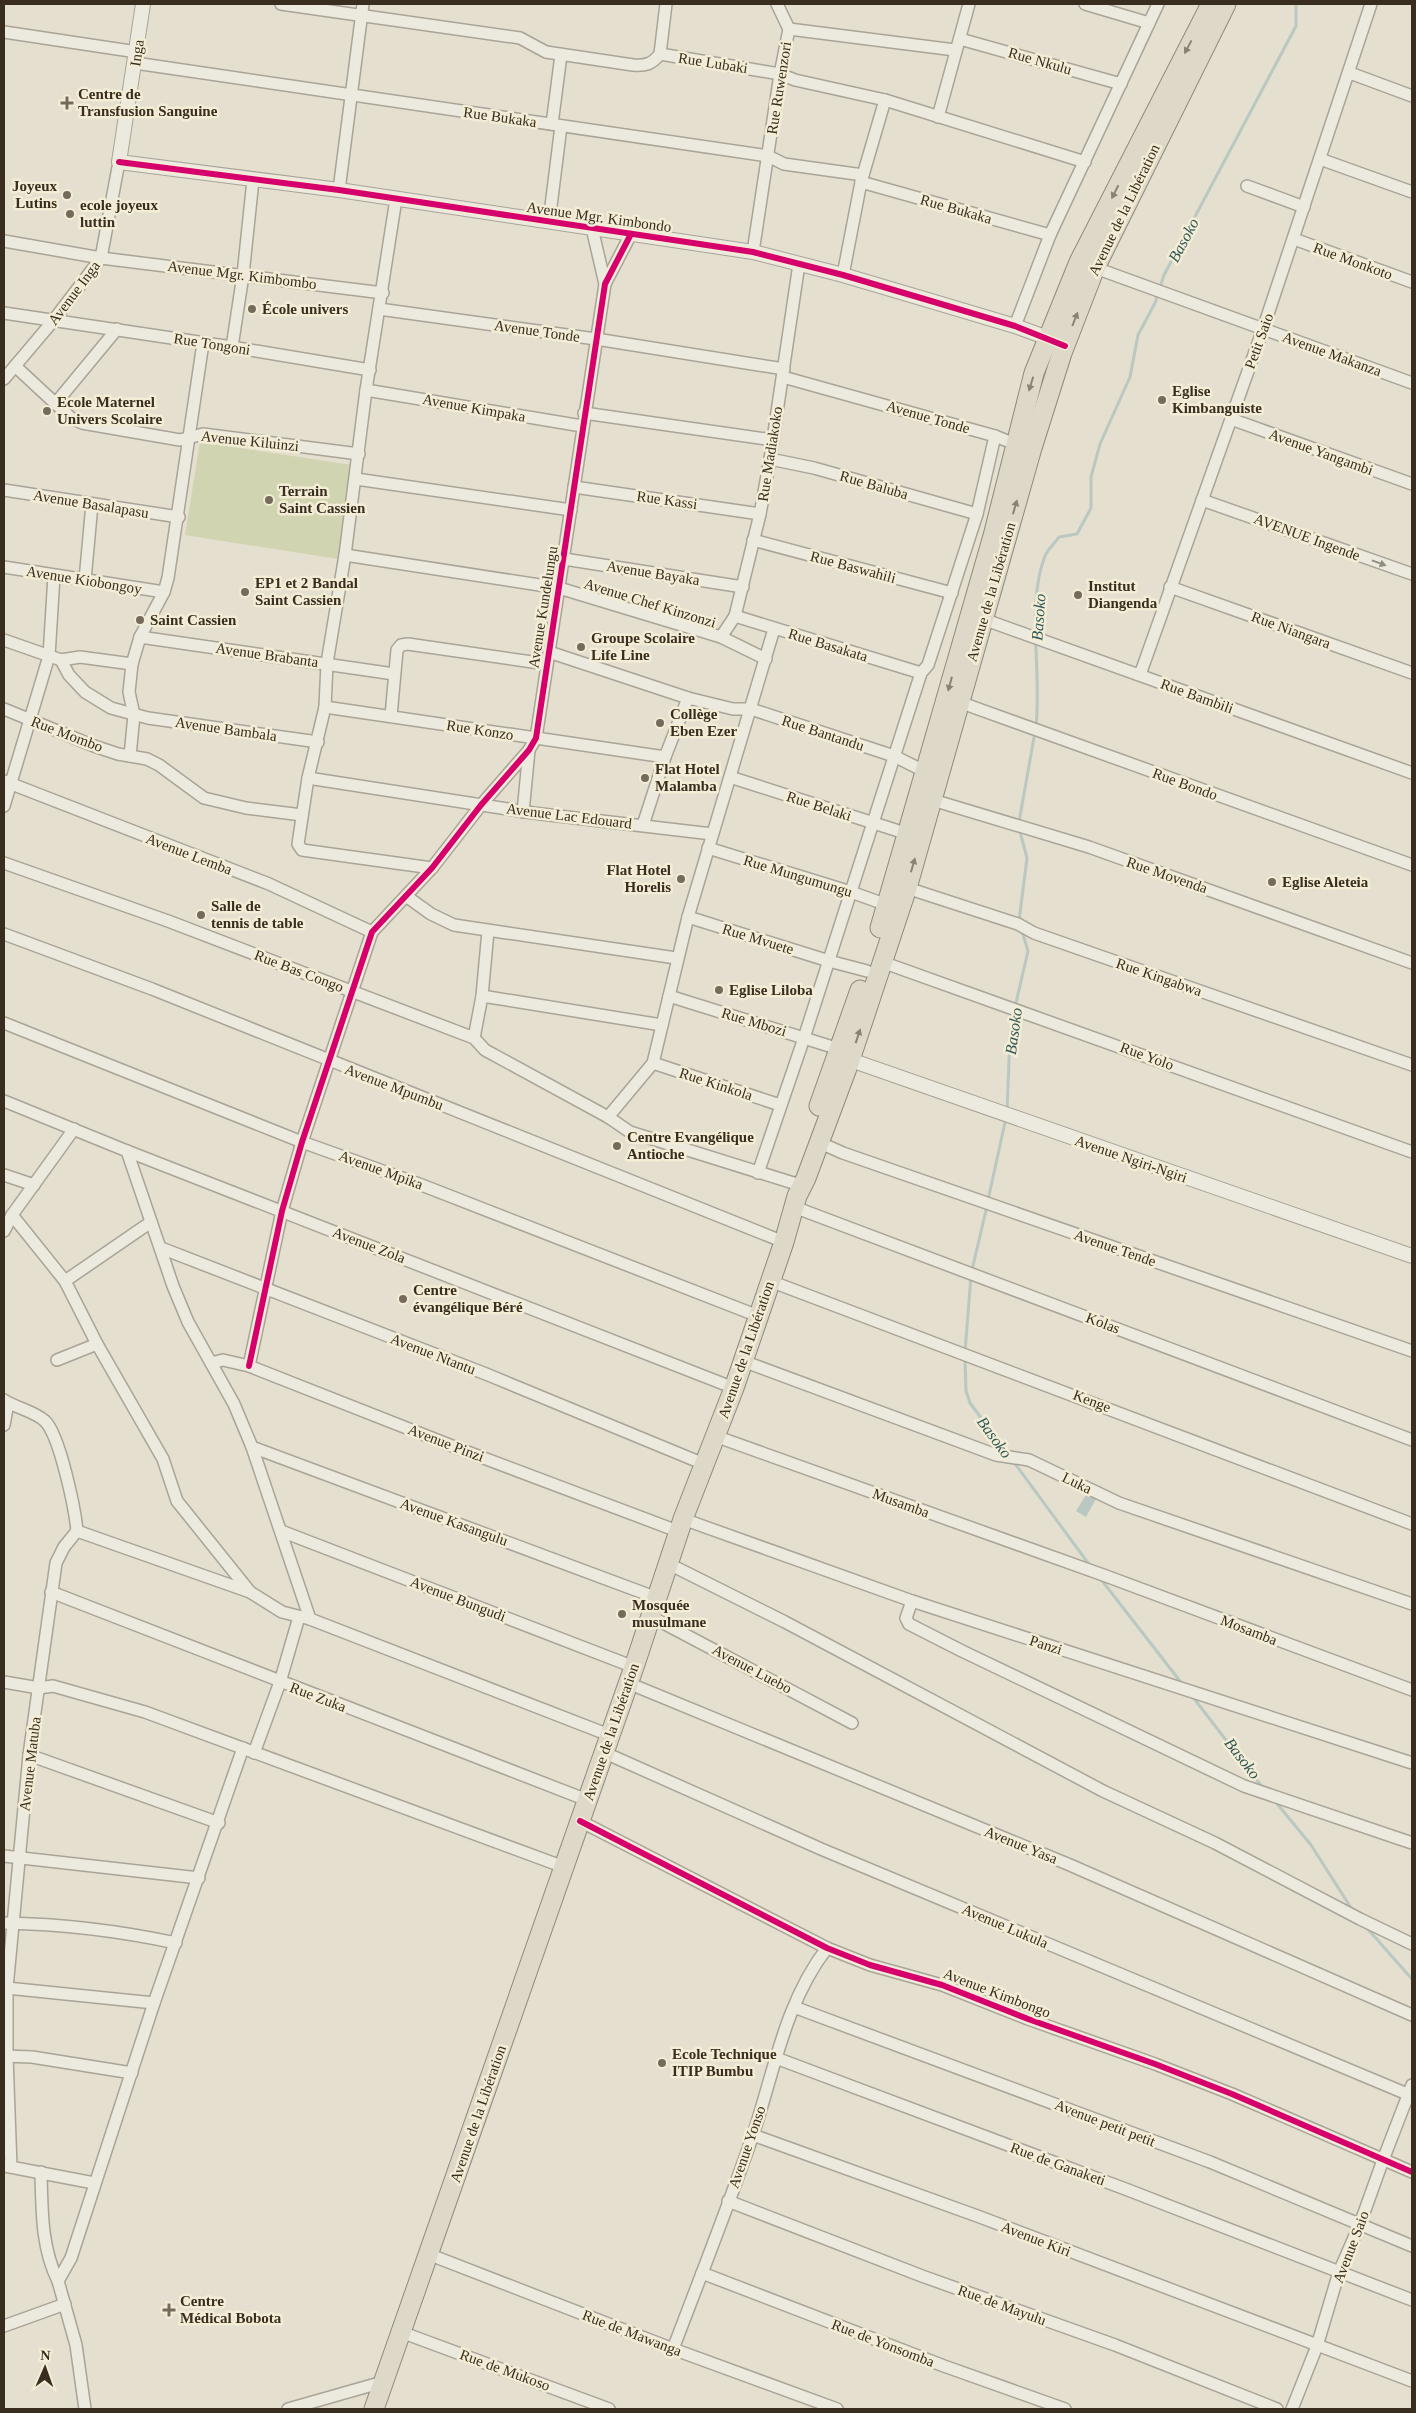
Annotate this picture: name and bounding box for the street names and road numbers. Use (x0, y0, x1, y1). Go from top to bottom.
street label: Inga (127, 38, 147, 67)
street label: Rue Ruwenzori (764, 40, 794, 136)
street label: Rue Nkulu (1006, 44, 1074, 78)
street label: Rue Lubaki (677, 50, 749, 76)
street label: Rue Bukaka (462, 104, 538, 130)
street label: Avenue de la Libération (1085, 141, 1163, 278)
street label: Rue Bukaka (918, 191, 994, 227)
street label: Avenue Mgr. Kimbondo (526, 199, 672, 235)
street label: Rue Monkoto (1311, 239, 1395, 283)
street label: Avenue Inga (45, 258, 103, 328)
street label: Avenue Mgr. Kimbombo (167, 258, 317, 292)
street label: Petit Saio (1242, 311, 1276, 371)
street label: Avenue Tonde (493, 317, 581, 345)
street label: Avenue Makanza (1280, 329, 1384, 379)
street label: Rue Tongoni (173, 330, 251, 358)
street label: Avenue Kimpaka (421, 391, 527, 425)
street label: Avenue Tonde (884, 397, 972, 437)
street label: Rue Madiakoko (755, 405, 785, 503)
street label: Avenue Yangambi (1267, 426, 1375, 478)
street label: Avenue Kiluinzi (200, 428, 300, 454)
street label: Rue Baluba (838, 468, 910, 502)
street label: Avenue Basalapasu (32, 487, 150, 521)
street label: Rue Kassi (636, 488, 698, 512)
street label: AVENUE Ingende (1252, 510, 1363, 564)
street label: Avenue de la Libération (963, 520, 1019, 664)
street label: Avenue Kundelungu (525, 544, 561, 669)
street label: Rue Baswahili (808, 548, 898, 586)
street label: Avenue Bayaka (605, 558, 701, 588)
street label: Avenue Kiobongoy (25, 563, 143, 597)
street label: Avenue Chef Kinzonzi (582, 575, 718, 631)
street label: Rue Niangara (1249, 608, 1333, 652)
street label: Rue Basakata (786, 625, 870, 665)
street label: Avenue Brabanta (215, 640, 320, 670)
street label: Rue Bambili (1158, 675, 1236, 717)
street label: Rue Bantandu (780, 712, 867, 754)
street label: Rue Mombo (29, 713, 105, 755)
street label: Avenue Bambala (174, 714, 278, 744)
street label: Rue Konzo (445, 717, 515, 743)
street label: Rue Bondo (1150, 765, 1220, 803)
street label: Rue Belaki (785, 788, 853, 824)
street label: Avenue Lac Edouard (505, 800, 633, 832)
street label: Avenue Lemba (144, 830, 235, 878)
street label: Rue Mungumungu (742, 852, 855, 900)
street label: Rue Movenda (1124, 854, 1210, 896)
street label: Rue Mvuete (720, 921, 796, 958)
street label: Rue Bas Congo (252, 947, 346, 995)
street label: Rue Kingabwa (1114, 955, 1204, 999)
street label: Rue Mbozi (720, 1005, 788, 1039)
street label: Rue Yolo (1118, 1039, 1176, 1073)
street label: Avenue Mpumbu (342, 1061, 446, 1113)
street label: Rue Kinkola (677, 1065, 755, 1103)
street label: Avenue Ngiri-Ngiri (1073, 1132, 1189, 1186)
street label: Avenue Mpika (337, 1147, 426, 1193)
street label: Avenue Zola (330, 1224, 408, 1266)
street label: Avenue Tende (1072, 1227, 1158, 1270)
street label: Avenue de la Libération (715, 1279, 777, 1421)
street label: Kolas (1084, 1309, 1122, 1337)
street label: Avenue Ntantu (388, 1330, 478, 1378)
street label: Kenge (1071, 1387, 1113, 1416)
street label: Avenue Pinzi (406, 1421, 486, 1465)
street label: Luka (1060, 1469, 1095, 1497)
street label: Musamba (870, 1485, 932, 1521)
street label: Avenue Kasangulu (398, 1495, 511, 1549)
street label: Avenue Bungudi (408, 1573, 508, 1625)
street label: Mosamba (1219, 1612, 1280, 1648)
street label: Panzi (1028, 1632, 1064, 1658)
street label: Avenue Luebo (710, 1641, 794, 1697)
street label: Avenue de la Libération (580, 1661, 642, 1803)
street label: Rue Zuka (288, 1679, 349, 1715)
street label: Avenue Matuba (16, 1715, 44, 1812)
street label: Avenue Yasa (982, 1823, 1060, 1867)
street label: Avenue Lukula (960, 1901, 1051, 1951)
street label: Avenue Kimbongo (941, 1965, 1053, 2021)
street label: Avenue de la Libération (447, 2043, 509, 2185)
street label: Avenue petit petit (1052, 2096, 1158, 2150)
street label: Avenue Yonso (725, 2104, 769, 2190)
street label: Rue de Ganaketi (1008, 2139, 1108, 2189)
street label: Avenue Saio (1330, 2209, 1372, 2285)
street label: Avenue Kiri (999, 2218, 1073, 2260)
street label: Rue de Mayulu (956, 2282, 1049, 2329)
street label: Rue de Mawanga (580, 2307, 684, 2359)
street label: Rue de Yonsomba (829, 2316, 937, 2370)
street label: Rue de Mukoso (458, 2346, 552, 2394)

